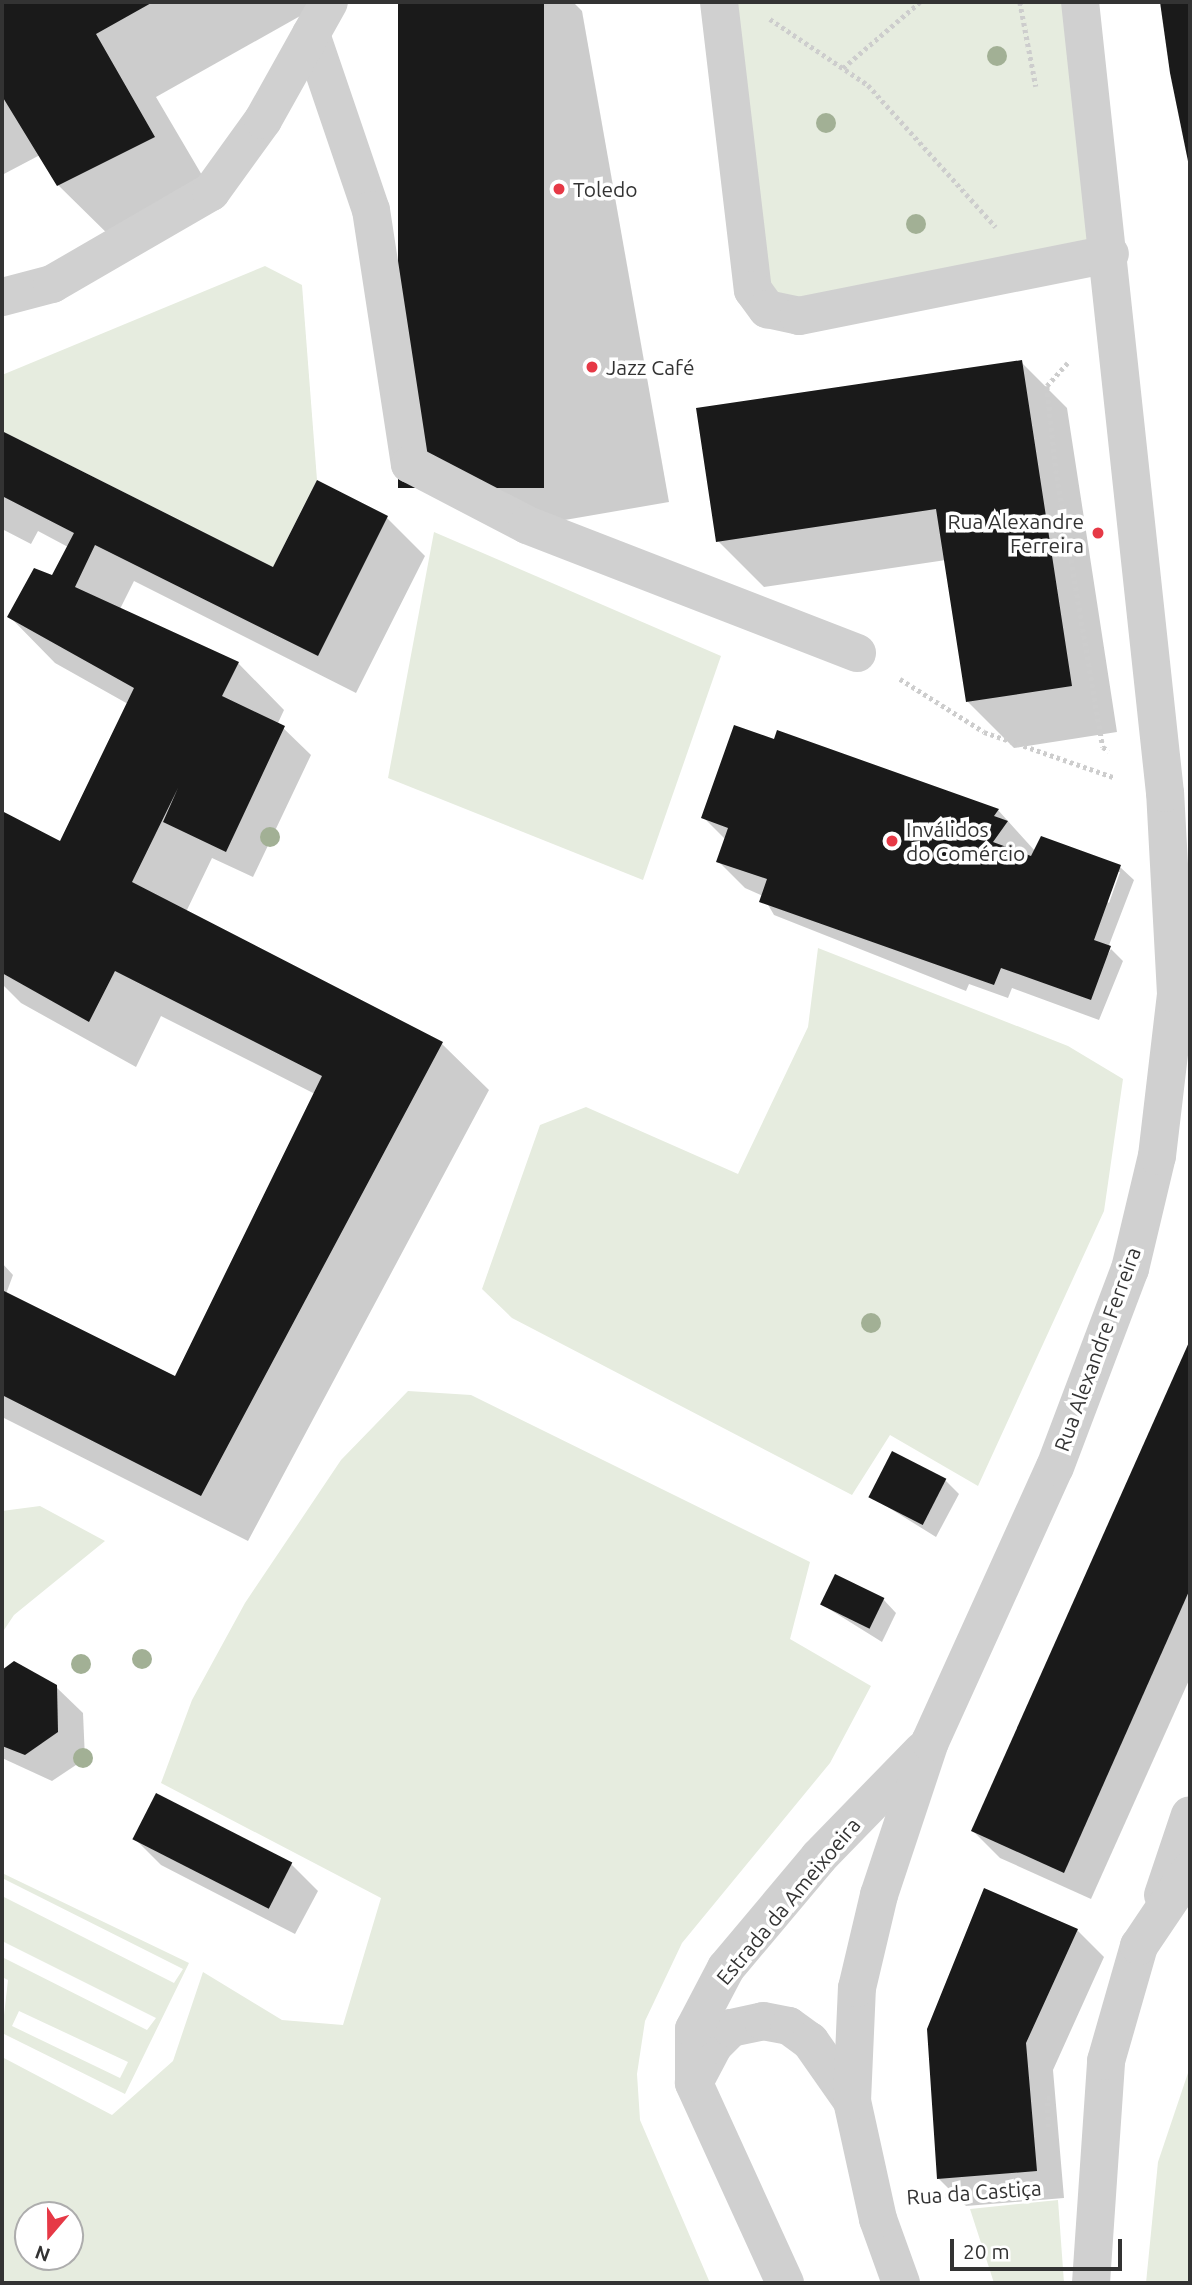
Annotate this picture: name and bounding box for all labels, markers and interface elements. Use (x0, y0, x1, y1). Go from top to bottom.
place label: Toledo (573, 176, 638, 202)
marker: Toledo (551, 181, 567, 197)
place label: Jazz Café (606, 354, 695, 380)
marker: Jazz Café (584, 359, 600, 375)
place label: Rua Alexandre Ferreira (947, 508, 1084, 558)
marker: Rua Alexandre Ferreira (1090, 525, 1106, 541)
place label: Inválidos do Comércio (906, 816, 1025, 866)
marker: Inválidos do Comércio (884, 833, 900, 849)
street label: Rua Alexandre Ferreira (1048, 1244, 1146, 1454)
street label: Estrada da Ameixoeira (711, 1812, 865, 1990)
street label: Rua da Castiça (906, 2175, 1042, 2209)
north arrow (14, 2201, 84, 2271)
scale bar (954, 2226, 1126, 2270)
text: 20 m (963, 2239, 1010, 2263)
text: N (32, 2241, 53, 2267)

